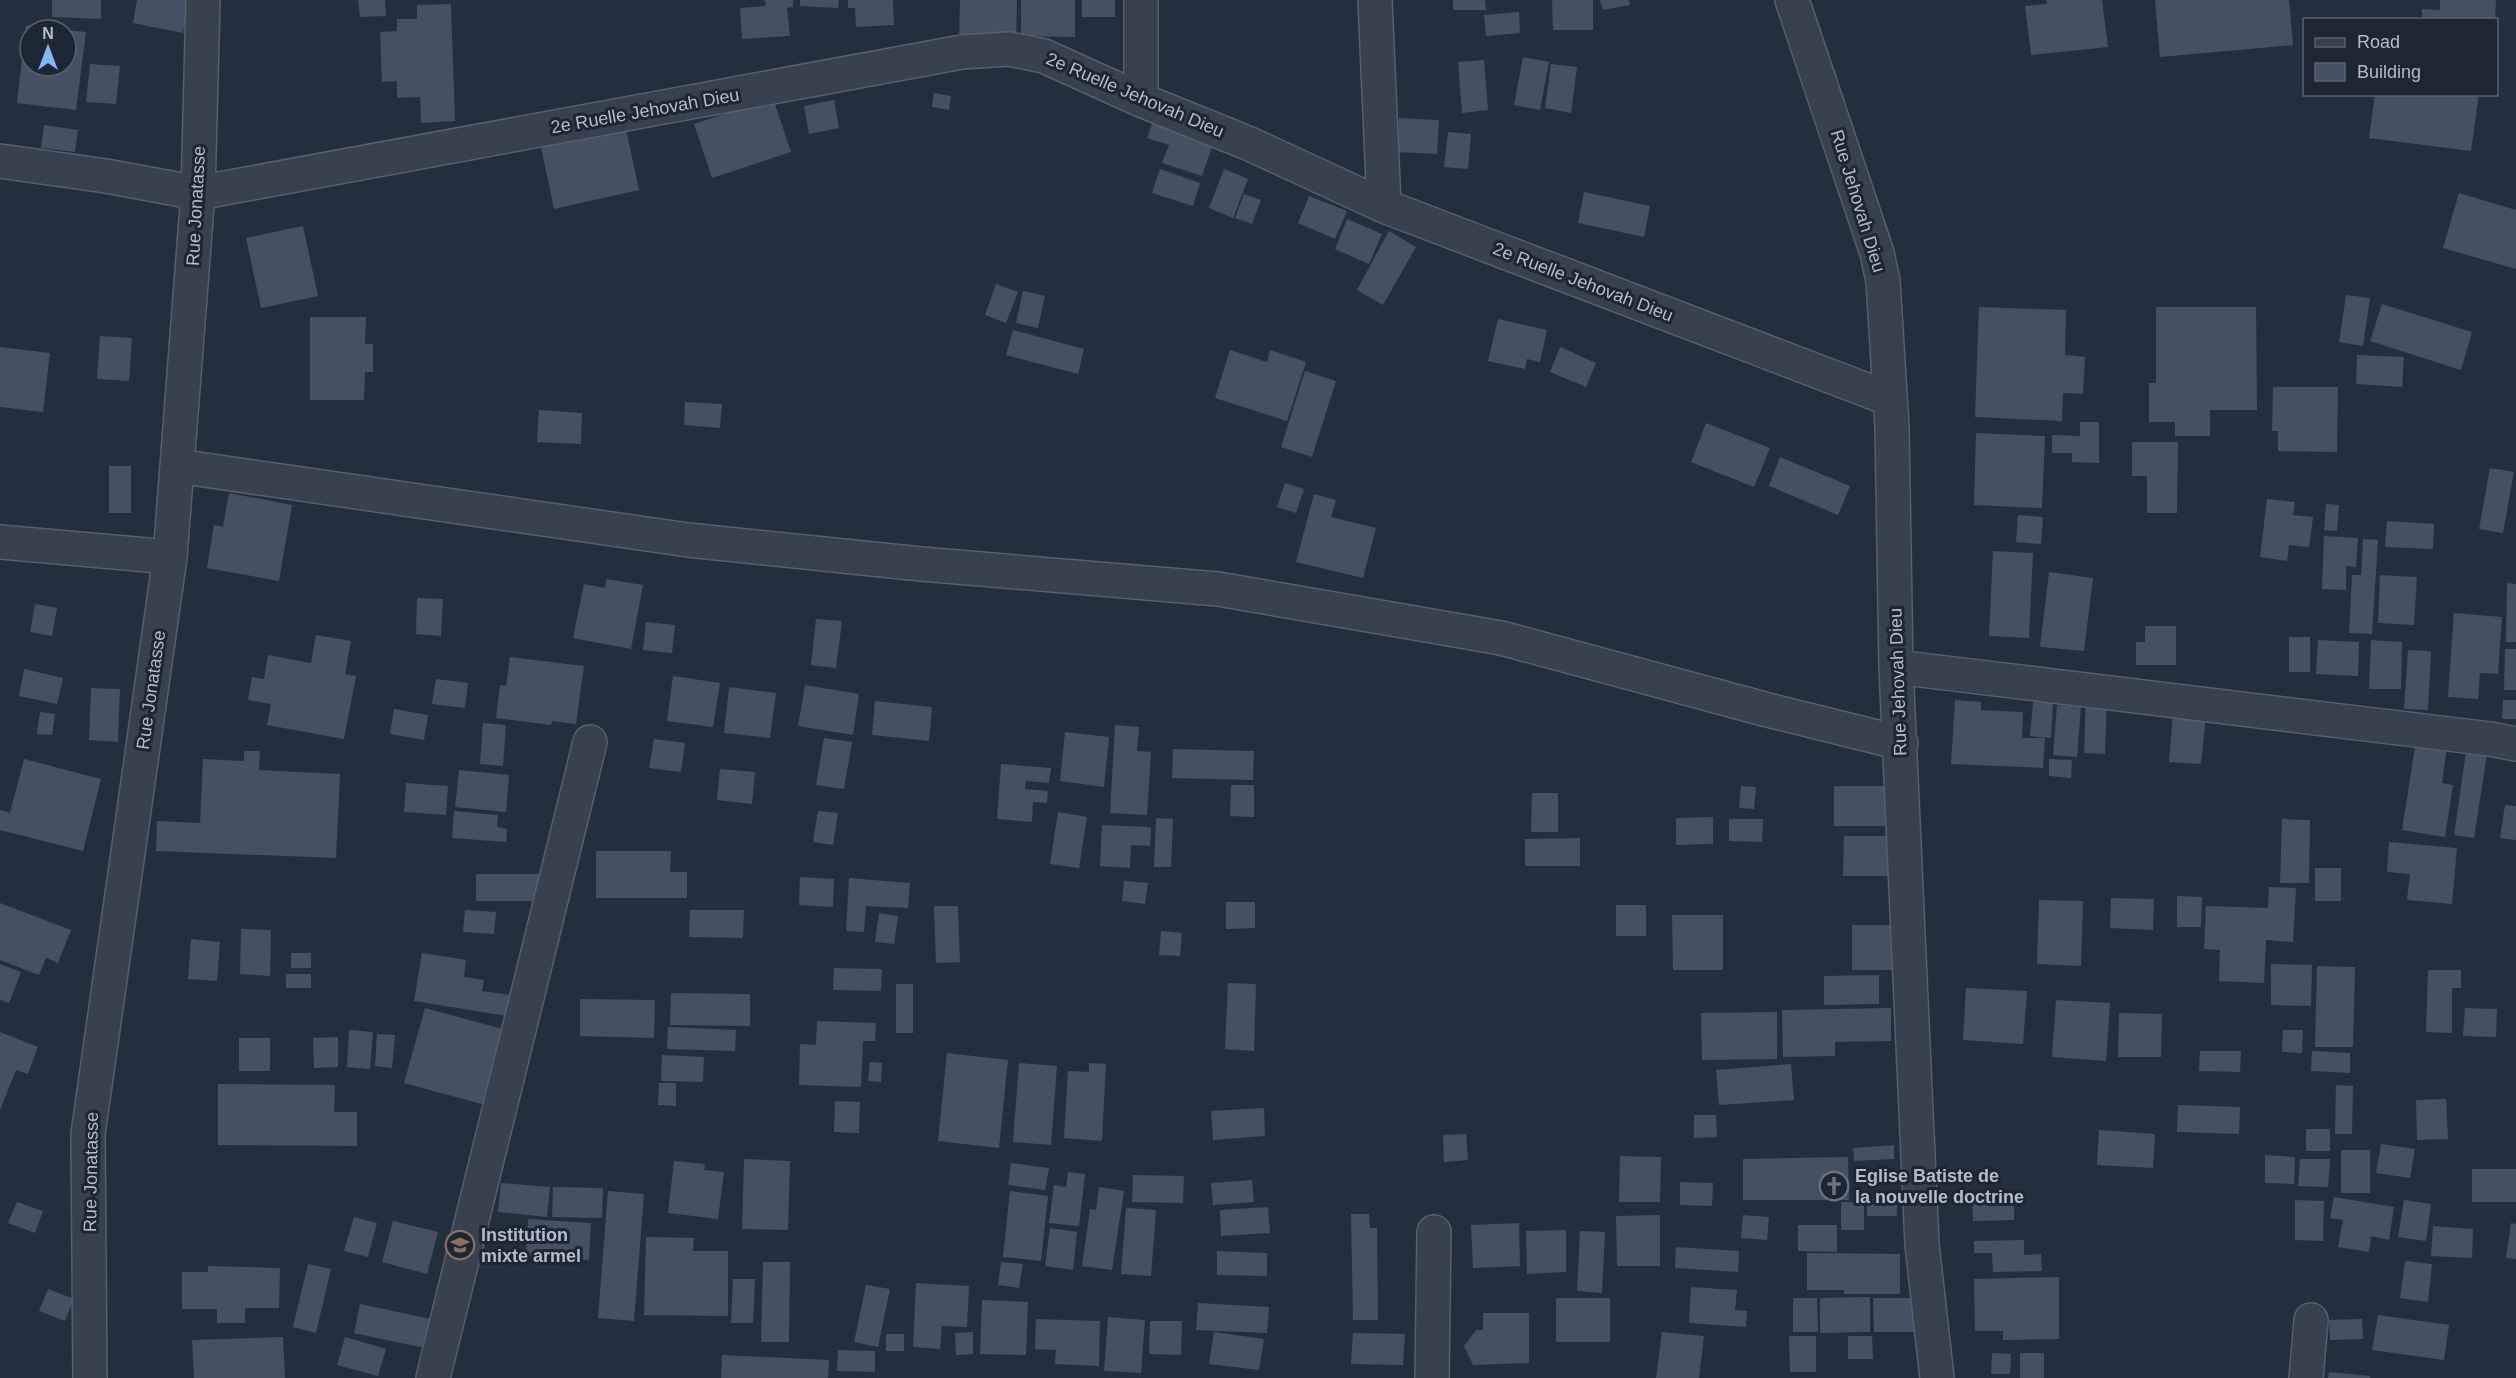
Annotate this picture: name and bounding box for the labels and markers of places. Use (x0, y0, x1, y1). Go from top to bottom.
place label: Eglise Batiste de la nouvelle doctrine (1855, 1166, 2024, 1207)
church icon: Eglise Batiste de la nouvelle doctrine (1818, 1170, 1850, 1202)
place label: Institution mixte armel (481, 1225, 581, 1266)
school or university icon: Institution mixte armel (444, 1229, 476, 1261)

